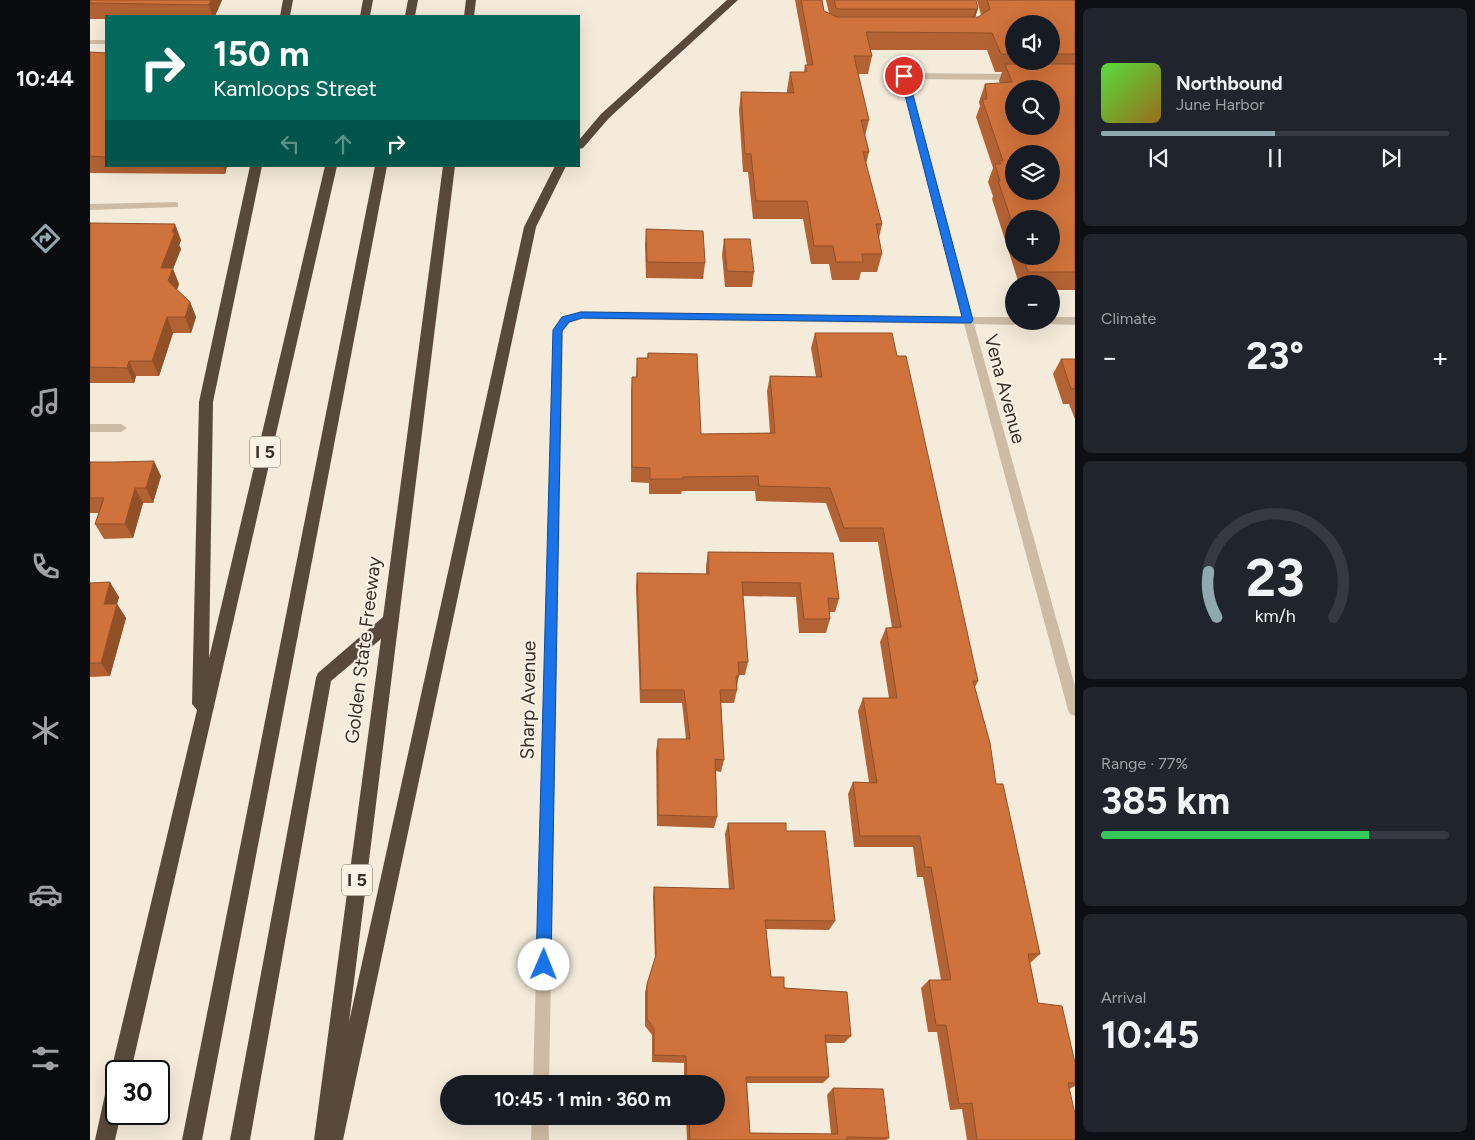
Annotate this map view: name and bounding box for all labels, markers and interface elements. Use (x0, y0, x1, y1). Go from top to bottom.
map controls (1005, 15, 1060, 330)
button: sound (1005, 15, 1060, 70)
text: 150 m (213, 33, 310, 75)
icon: right (130, 35, 195, 100)
pin (883, 55, 925, 97)
icon: arrive (890, 62, 918, 90)
text: 10:44 (16, 65, 74, 92)
text: Northbound (1176, 72, 1283, 95)
text: Kamloops Street (213, 75, 377, 102)
button: search (1005, 80, 1060, 135)
text: June Harbor (1176, 95, 1264, 114)
icon: left (276, 130, 304, 158)
icon: ahead (329, 130, 357, 158)
icon: right (382, 130, 410, 158)
icon: previous (1145, 144, 1173, 172)
icon: pause (1261, 144, 1289, 172)
icon: next (1377, 144, 1405, 172)
button: layers (1005, 145, 1060, 200)
button: + (1005, 210, 1060, 265)
icon: directions (28, 221, 63, 256)
button: − (1005, 275, 1060, 330)
text: Climate (1101, 309, 1156, 328)
street label: Vena Avenue (979, 332, 1031, 446)
text: 23° (1246, 333, 1304, 379)
text: − (1101, 340, 1118, 374)
text: + (1432, 340, 1449, 374)
icon: music (28, 385, 63, 420)
road number: I 5 (250, 437, 280, 468)
text: 23 (1245, 547, 1305, 609)
icon: phone (28, 549, 63, 584)
street label: Golden State Freeway (340, 555, 386, 745)
text: km/h (1255, 605, 1295, 626)
street label: Sharp Avenue (515, 641, 541, 759)
icon: climate (28, 713, 63, 748)
text: Range · 77% (1101, 754, 1188, 773)
text: 385 km (1101, 778, 1230, 824)
road number: I 5 (342, 864, 372, 896)
icon: car (28, 877, 63, 912)
position arrow (517, 938, 569, 990)
text: Arrival (1101, 988, 1146, 1007)
text: 10:45 (1101, 1012, 1199, 1058)
icon: filters (28, 1041, 63, 1076)
speed limit sign: 30 (105, 1060, 170, 1125)
text: 10:45 · 1 min · 360 m (494, 1088, 671, 1111)

